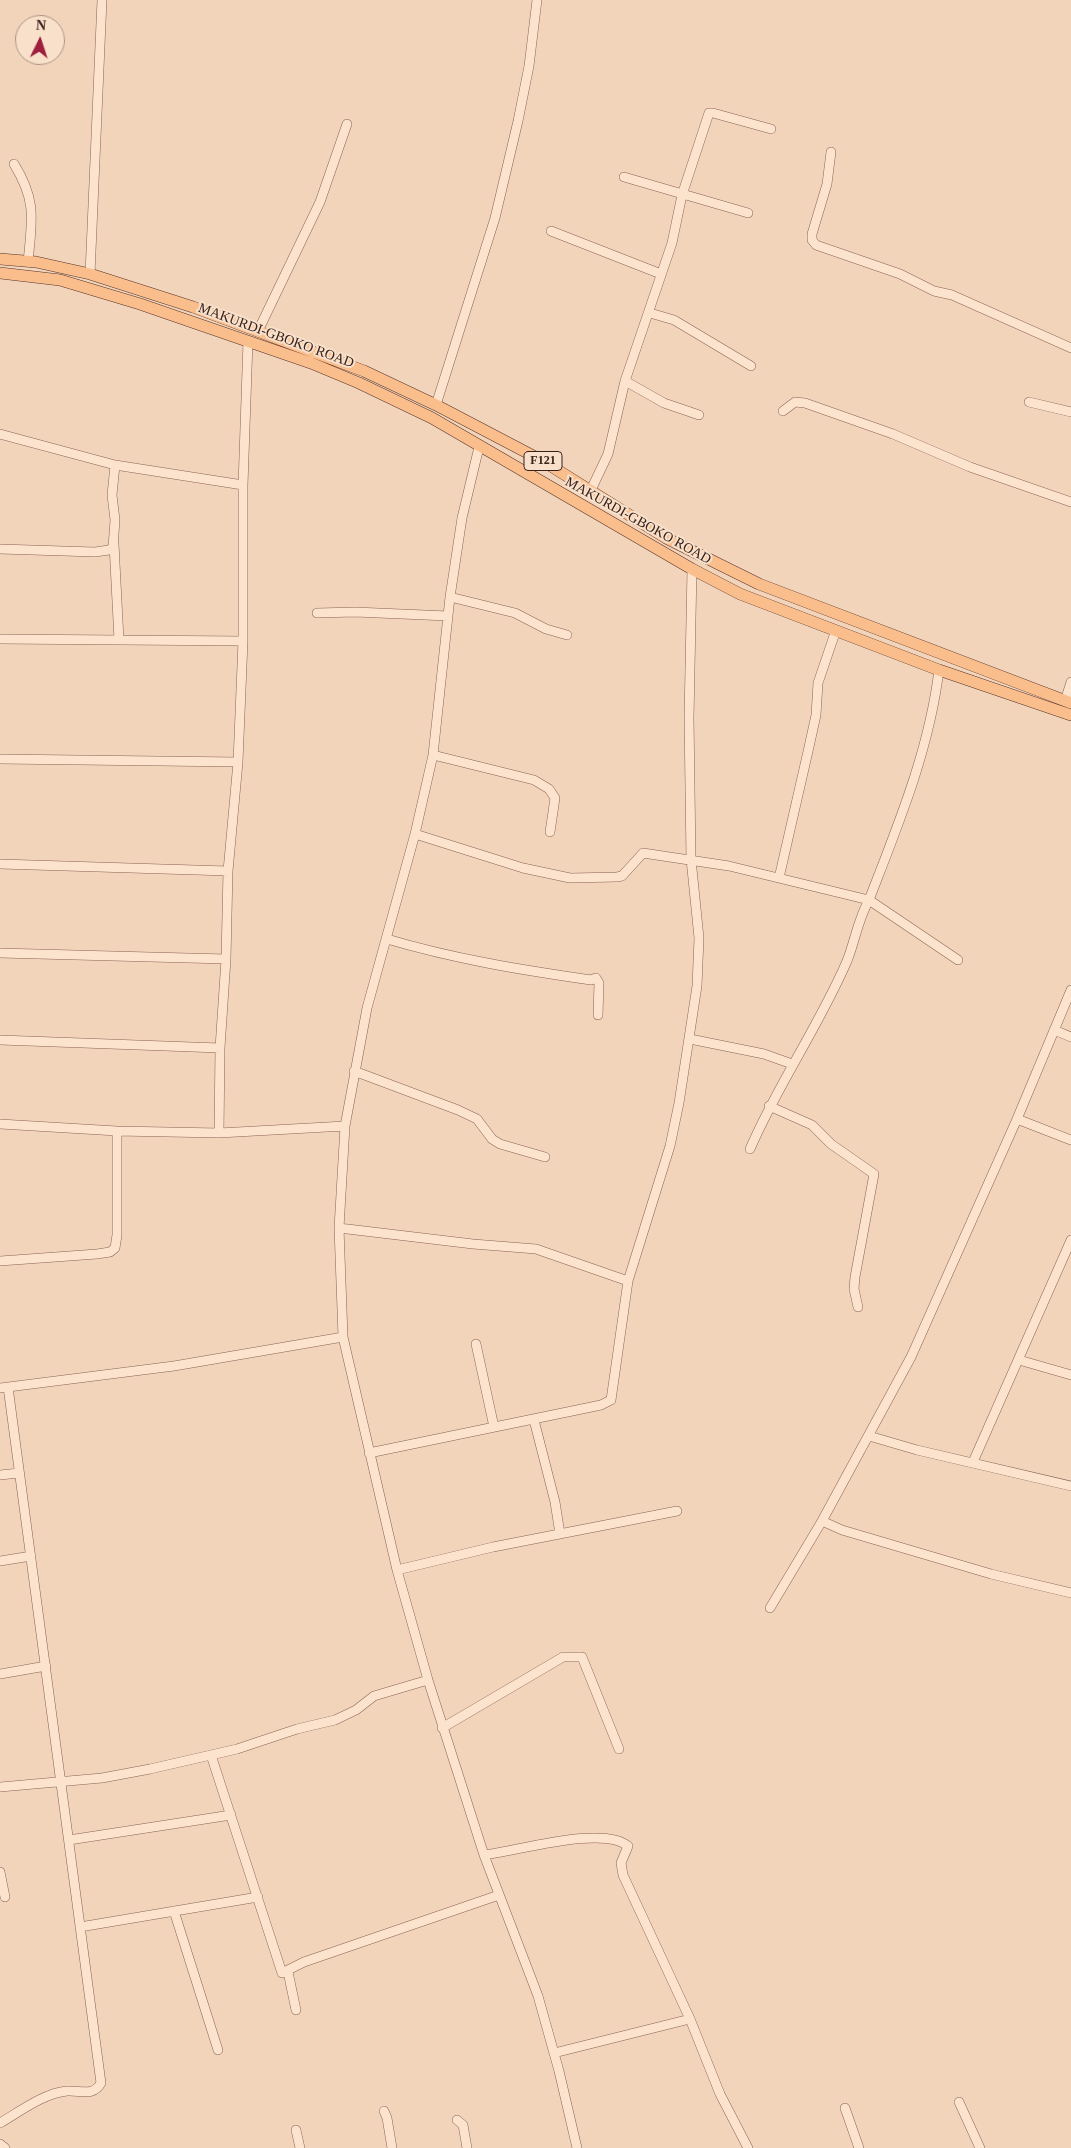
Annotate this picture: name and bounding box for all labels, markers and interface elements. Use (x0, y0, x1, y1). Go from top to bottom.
north arrow (15, 15, 65, 65)
text: N (35, 18, 47, 33)
street label: MAKURDI-GBOKO ROAD (196, 300, 356, 372)
road number: F121 (524, 452, 562, 471)
street label: MAKURDI-GBOKO ROAD (562, 474, 714, 568)

